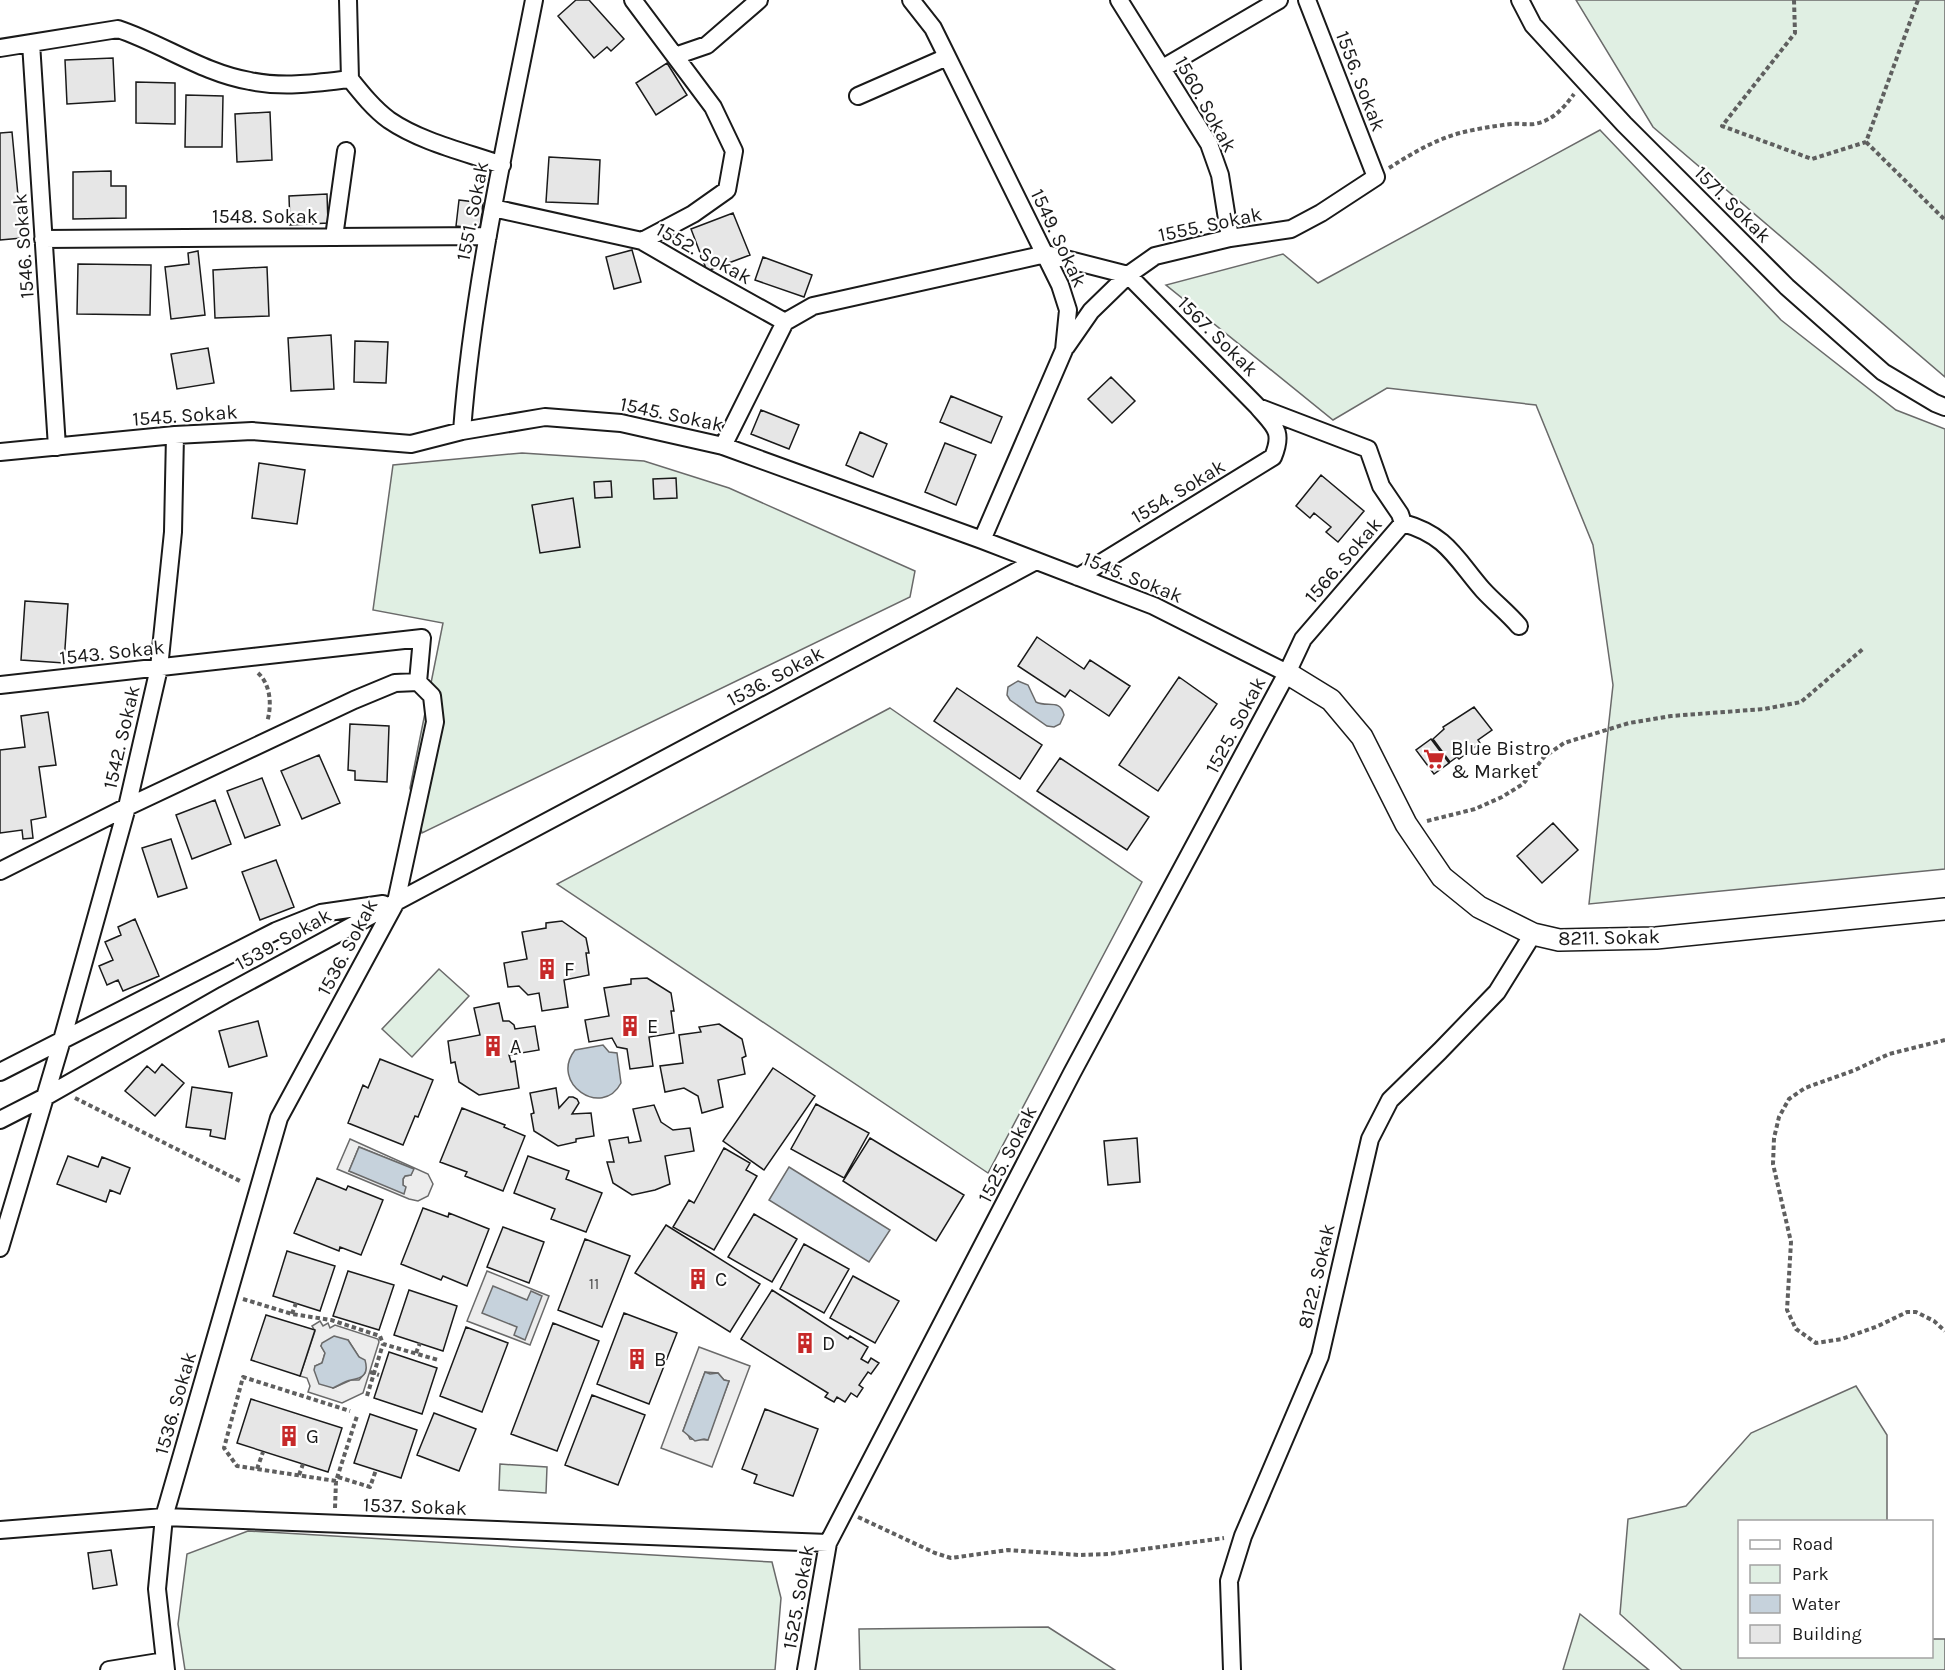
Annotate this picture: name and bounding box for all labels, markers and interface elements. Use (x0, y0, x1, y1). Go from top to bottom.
street label: 1556. Sokak (1331, 28, 1390, 135)
street label: 1560. Sokak (1170, 52, 1241, 156)
street label: 1551. Sokak (452, 159, 493, 263)
street label: 1571. Sokak (1690, 161, 1776, 247)
street label: 1549. Sokak (1026, 186, 1091, 291)
street label: 1546. Sokak (8, 193, 39, 299)
street label: 1555. Sokak (1156, 202, 1264, 247)
street label: 1548. Sokak (212, 205, 318, 228)
street label: 1552. Sokak (652, 218, 756, 289)
street label: 1567. Sokak (1173, 292, 1262, 381)
street label: 1545. Sokak (618, 392, 726, 437)
street label: 1545. Sokak (132, 400, 238, 431)
street label: 1554. Sokak (1127, 454, 1229, 528)
street label: 1566. Sokak (1300, 513, 1387, 608)
street label: 1545. Sokak (1080, 547, 1186, 608)
street label: 1543. Sokak (58, 636, 166, 669)
street label: 1536. Sokak (723, 641, 827, 711)
street label: 1525. Sokak (1200, 673, 1270, 777)
street label: 1542. Sokak (98, 683, 145, 791)
place label: Blue Bistro & Market (1451, 737, 1551, 783)
supermarket icon: Blue Bistro & Market (1422, 747, 1446, 771)
street label: 1536. Sokak (312, 895, 382, 999)
street label: 1539. Sokak (231, 904, 335, 975)
street label: 8211. Sokak (1558, 925, 1660, 950)
building icon: F (535, 957, 559, 981)
place label: F (564, 958, 574, 981)
building icon: E (618, 1014, 642, 1038)
place label: E (647, 1015, 658, 1038)
building icon: A (481, 1034, 505, 1058)
place label: A (510, 1035, 522, 1058)
street label: 1525. Sokak (973, 1102, 1042, 1207)
street label: 8122. Sokak (1293, 1221, 1340, 1331)
building icon: C (686, 1267, 710, 1291)
place label: C (715, 1268, 727, 1291)
house number: 11 (589, 1274, 599, 1293)
building icon: D (793, 1331, 817, 1355)
place label: D (822, 1332, 835, 1355)
building icon: B (625, 1347, 649, 1371)
place label: B (654, 1348, 666, 1371)
street label: 1536. Sokak (150, 1349, 201, 1457)
building icon: G (277, 1424, 301, 1448)
place label: G (306, 1425, 319, 1448)
street label: 1537. Sokak (363, 1493, 467, 1520)
legend (1738, 1520, 1933, 1658)
text: Road (1792, 1533, 1833, 1555)
street label: 1525. Sokak (778, 1543, 819, 1651)
text: Park (1792, 1563, 1829, 1585)
text: Water (1792, 1593, 1840, 1615)
text: Building (1792, 1623, 1862, 1645)

